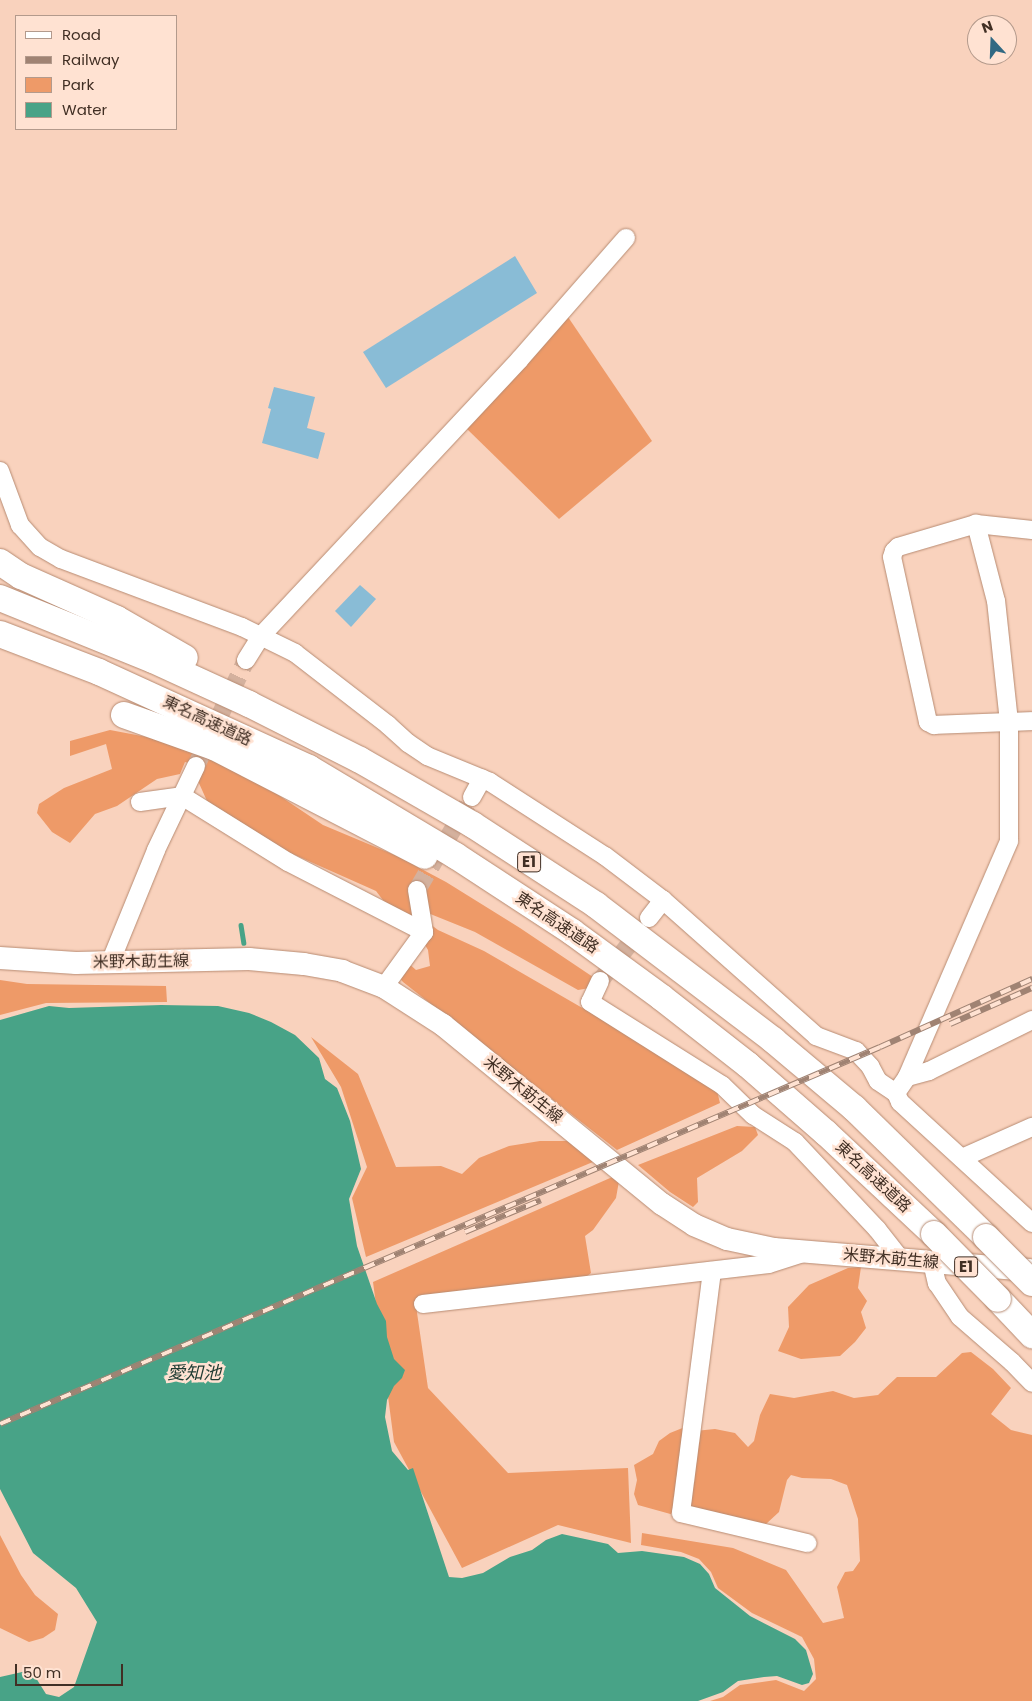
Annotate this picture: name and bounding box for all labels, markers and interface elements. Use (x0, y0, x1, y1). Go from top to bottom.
legend (15, 15, 178, 130)
north arrow (967, 15, 1017, 65)
text: N (979, 16, 996, 38)
text: Road (62, 24, 101, 45)
text: Railway (62, 49, 120, 70)
text: Park (62, 74, 94, 95)
text: Water (62, 99, 107, 120)
street label: 東名高速道路 (159, 692, 255, 750)
road number: E1 (516, 850, 542, 874)
street label: 東名高速道路 (512, 888, 602, 958)
street label: 米野木莇生線 (93, 952, 189, 972)
street label: 米野木莇生線 (480, 1052, 566, 1128)
street label: 東名高速道路 (831, 1137, 915, 1217)
street label: 米野木莇生線 (842, 1245, 940, 1273)
road number: E1 (954, 1254, 978, 1280)
water label: 愛知池 (167, 1362, 221, 1384)
scale bar (18, 1654, 125, 1686)
text: 50 m (23, 1662, 61, 1683)

